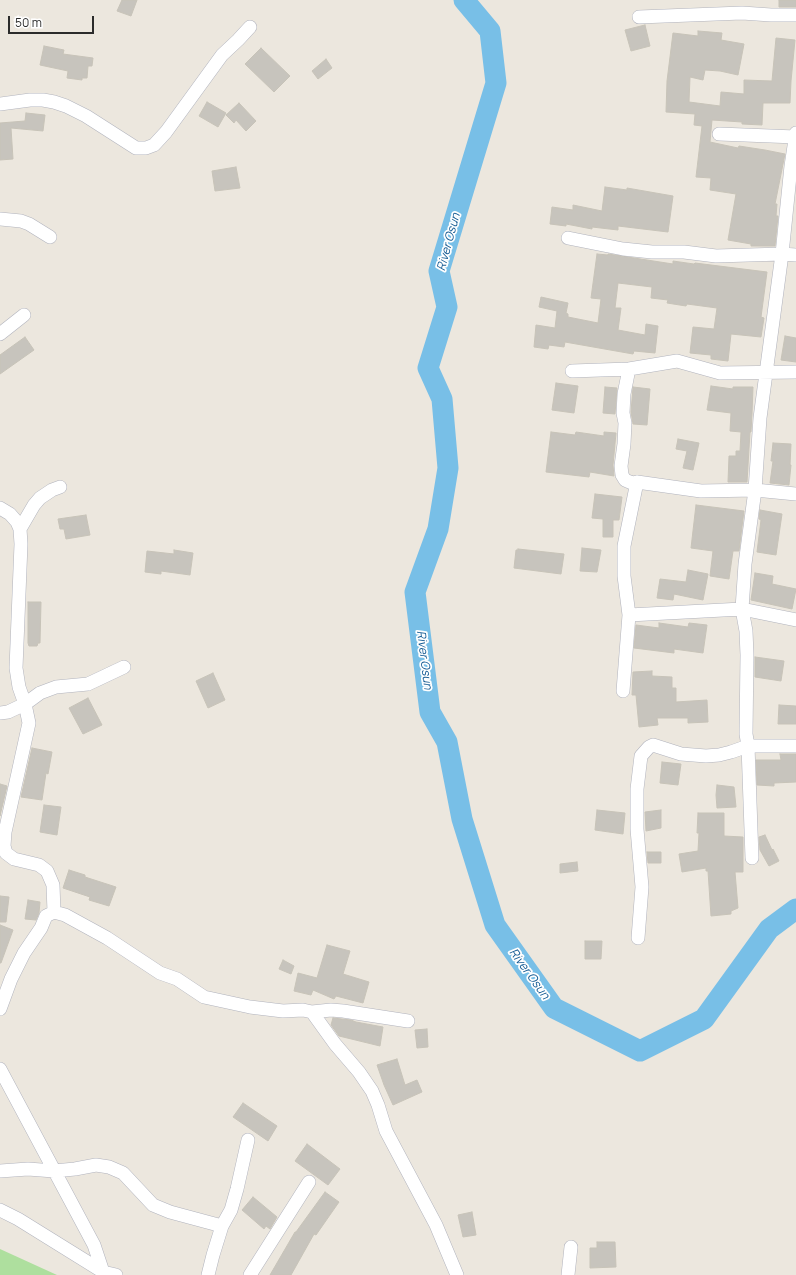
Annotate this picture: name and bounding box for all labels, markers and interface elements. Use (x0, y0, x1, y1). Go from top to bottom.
scale bar (10, 8, 96, 34)
text: 50 m (15, 14, 42, 31)
water label: River Osun (434, 212, 464, 272)
water label: River Osun (413, 630, 435, 690)
water label: River Osun (506, 946, 552, 1002)

